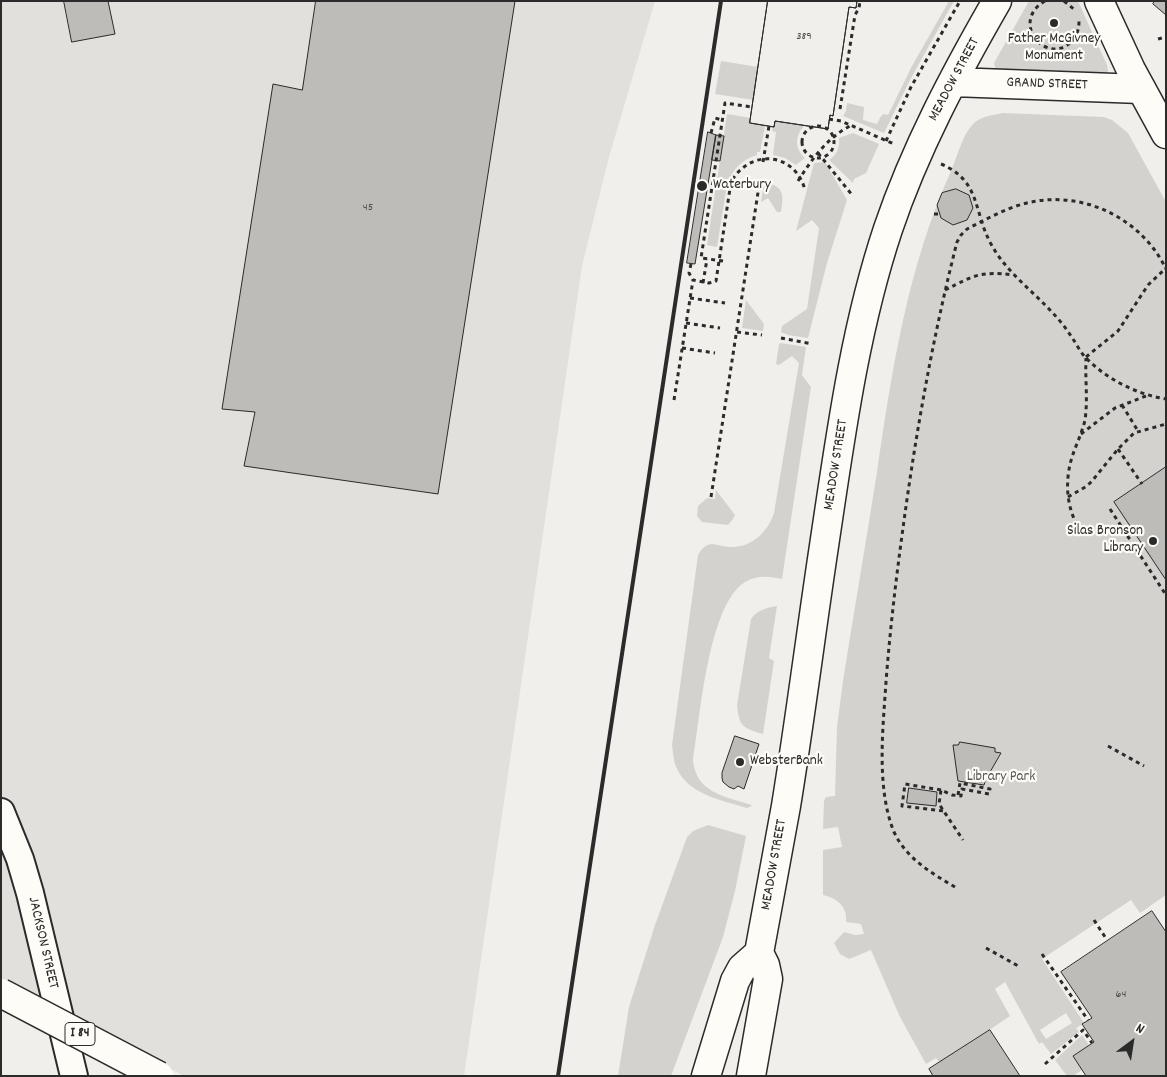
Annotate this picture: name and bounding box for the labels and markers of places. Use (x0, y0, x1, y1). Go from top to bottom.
marker: Father McGivney Monument (1048, 17, 1060, 29)
place label: Father McGivney Monument (1008, 31, 1100, 66)
place label: Waterbury (713, 177, 771, 195)
marker: Waterbury (695, 179, 709, 193)
place label: Silas Bronson Library (1067, 523, 1143, 558)
marker: Silas Bronson Library (1147, 535, 1159, 547)
place label: WebsterBank (750, 753, 823, 771)
marker: WebsterBank (734, 756, 746, 768)

